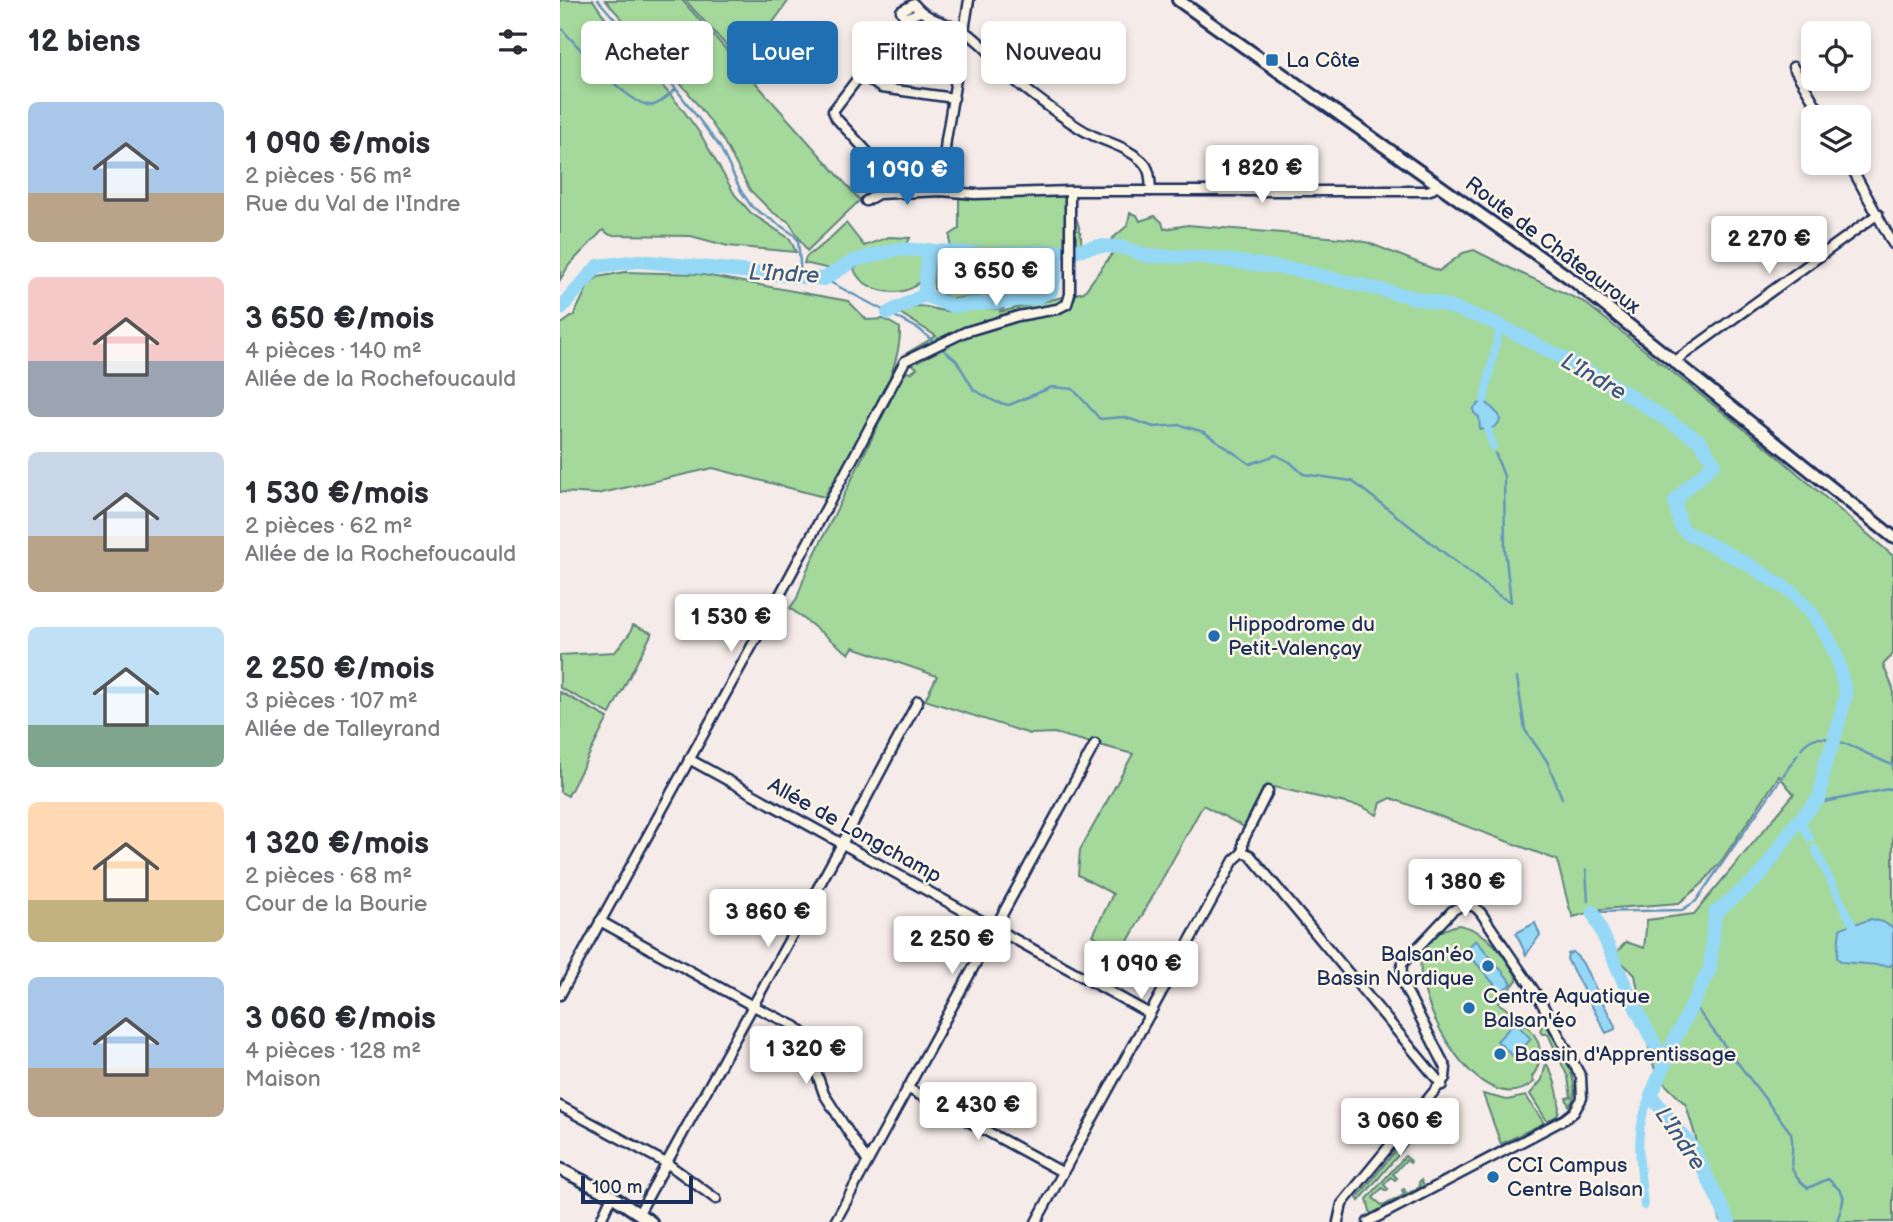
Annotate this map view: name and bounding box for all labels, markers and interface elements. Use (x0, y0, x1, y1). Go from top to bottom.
chip: Acheter (581, 21, 713, 84)
chip: Louer (727, 21, 838, 84)
chip: Filtres (852, 21, 967, 84)
chip: Nouveau (981, 21, 1126, 84)
map controls (1801, 21, 1871, 175)
button: locate (1801, 21, 1871, 91)
icon: filters (494, 23, 532, 61)
text: 12 biens (28, 24, 140, 60)
place label: La Côte (1286, 48, 1360, 73)
marker: La Côte (1264, 52, 1280, 68)
button: layers (1801, 105, 1871, 175)
text: 1 090 €/mois (245, 126, 430, 162)
icon: home (84, 130, 168, 214)
pin: 1 820 € (1197, 146, 1327, 205)
pin: 1 090 € (842, 148, 972, 207)
text: 1 820 € (1222, 154, 1302, 182)
text: 1 090 € (866, 156, 948, 184)
text: 2 pièces · 56 m² (245, 162, 412, 190)
street label: Route de Châteauroux (1460, 171, 1645, 320)
text: Rue du Val de l'Indre (245, 190, 460, 218)
pin: 2 270 € (1704, 216, 1834, 276)
text: 2 270 € (1727, 225, 1811, 253)
pin: 3 650 € (931, 248, 1061, 308)
text: 3 650 € (954, 257, 1038, 285)
water label: L'Indre (748, 258, 820, 290)
text: 3 650 €/mois (245, 301, 434, 337)
icon: home (84, 305, 168, 389)
text: 4 pièces · 140 m² (245, 337, 422, 365)
water label: L'Indre (1556, 347, 1631, 407)
text: Allée de la Rochefoucauld (245, 365, 516, 393)
text: 1 530 €/mois (245, 476, 429, 512)
icon: home (84, 480, 168, 564)
text: 2 pièces · 62 m² (245, 512, 412, 540)
text: Allée de la Rochefoucauld (245, 540, 516, 568)
pin: 1 530 € (666, 594, 796, 654)
text: 1 530 € (691, 603, 771, 631)
place label: Hippodrome du Petit-Valençay (1228, 612, 1375, 661)
marker: Hippodrome du Petit-Valençay (1206, 628, 1222, 644)
text: 2 250 €/mois (245, 651, 435, 687)
icon: home (84, 655, 168, 739)
text: 3 pièces · 107 m² (245, 687, 418, 715)
text: Allée de Talleyrand (245, 715, 441, 743)
street label: Allée de Longchamp (764, 772, 946, 889)
text: 1 320 €/mois (245, 826, 429, 862)
icon: home (84, 830, 168, 914)
pin: 1 380 € (1400, 860, 1530, 919)
text: 2 pièces · 68 m² (245, 862, 412, 890)
text: 1 380 € (1424, 868, 1506, 896)
text: Cour de la Bourie (245, 890, 427, 918)
pin: 3 860 € (703, 890, 833, 949)
text: 3 860 € (725, 898, 811, 926)
pin: 2 250 € (887, 916, 1017, 976)
text: 2 250 € (910, 925, 994, 953)
pin: 1 090 € (1076, 942, 1206, 1001)
place label: Balsan'éo Bassin Nordique (1316, 942, 1474, 991)
text: 1 090 € (1100, 950, 1182, 978)
marker: Balsan'éo Bassin Nordique (1480, 958, 1496, 974)
place label: Centre Aquatique Balsan'éo (1483, 984, 1650, 1033)
marker: Centre Aquatique Balsan'éo (1461, 1000, 1477, 1016)
text: 3 060 €/mois (245, 1001, 436, 1037)
icon: home (84, 1005, 168, 1089)
pin: 1 320 € (741, 1026, 871, 1086)
text: 1 320 € (766, 1035, 846, 1063)
text: 4 pièces · 128 m² (245, 1037, 421, 1065)
place label: Bassin d'Apprentissage (1514, 1042, 1736, 1067)
marker: Bassin d'Apprentissage (1492, 1046, 1508, 1062)
text: Maison (245, 1065, 321, 1093)
pin: 2 430 € (913, 1082, 1043, 1142)
text: 2 430 € (936, 1091, 1020, 1119)
pin: 3 060 € (1335, 1098, 1465, 1158)
water label: L'Indre (1649, 1101, 1712, 1176)
text: 3 060 € (1357, 1107, 1443, 1135)
place label: CCI Campus Centre Balsan (1507, 1153, 1643, 1202)
marker: CCI Campus Centre Balsan (1485, 1169, 1501, 1185)
scale bar (581, 1173, 693, 1205)
text: 100 m (592, 1176, 643, 1199)

